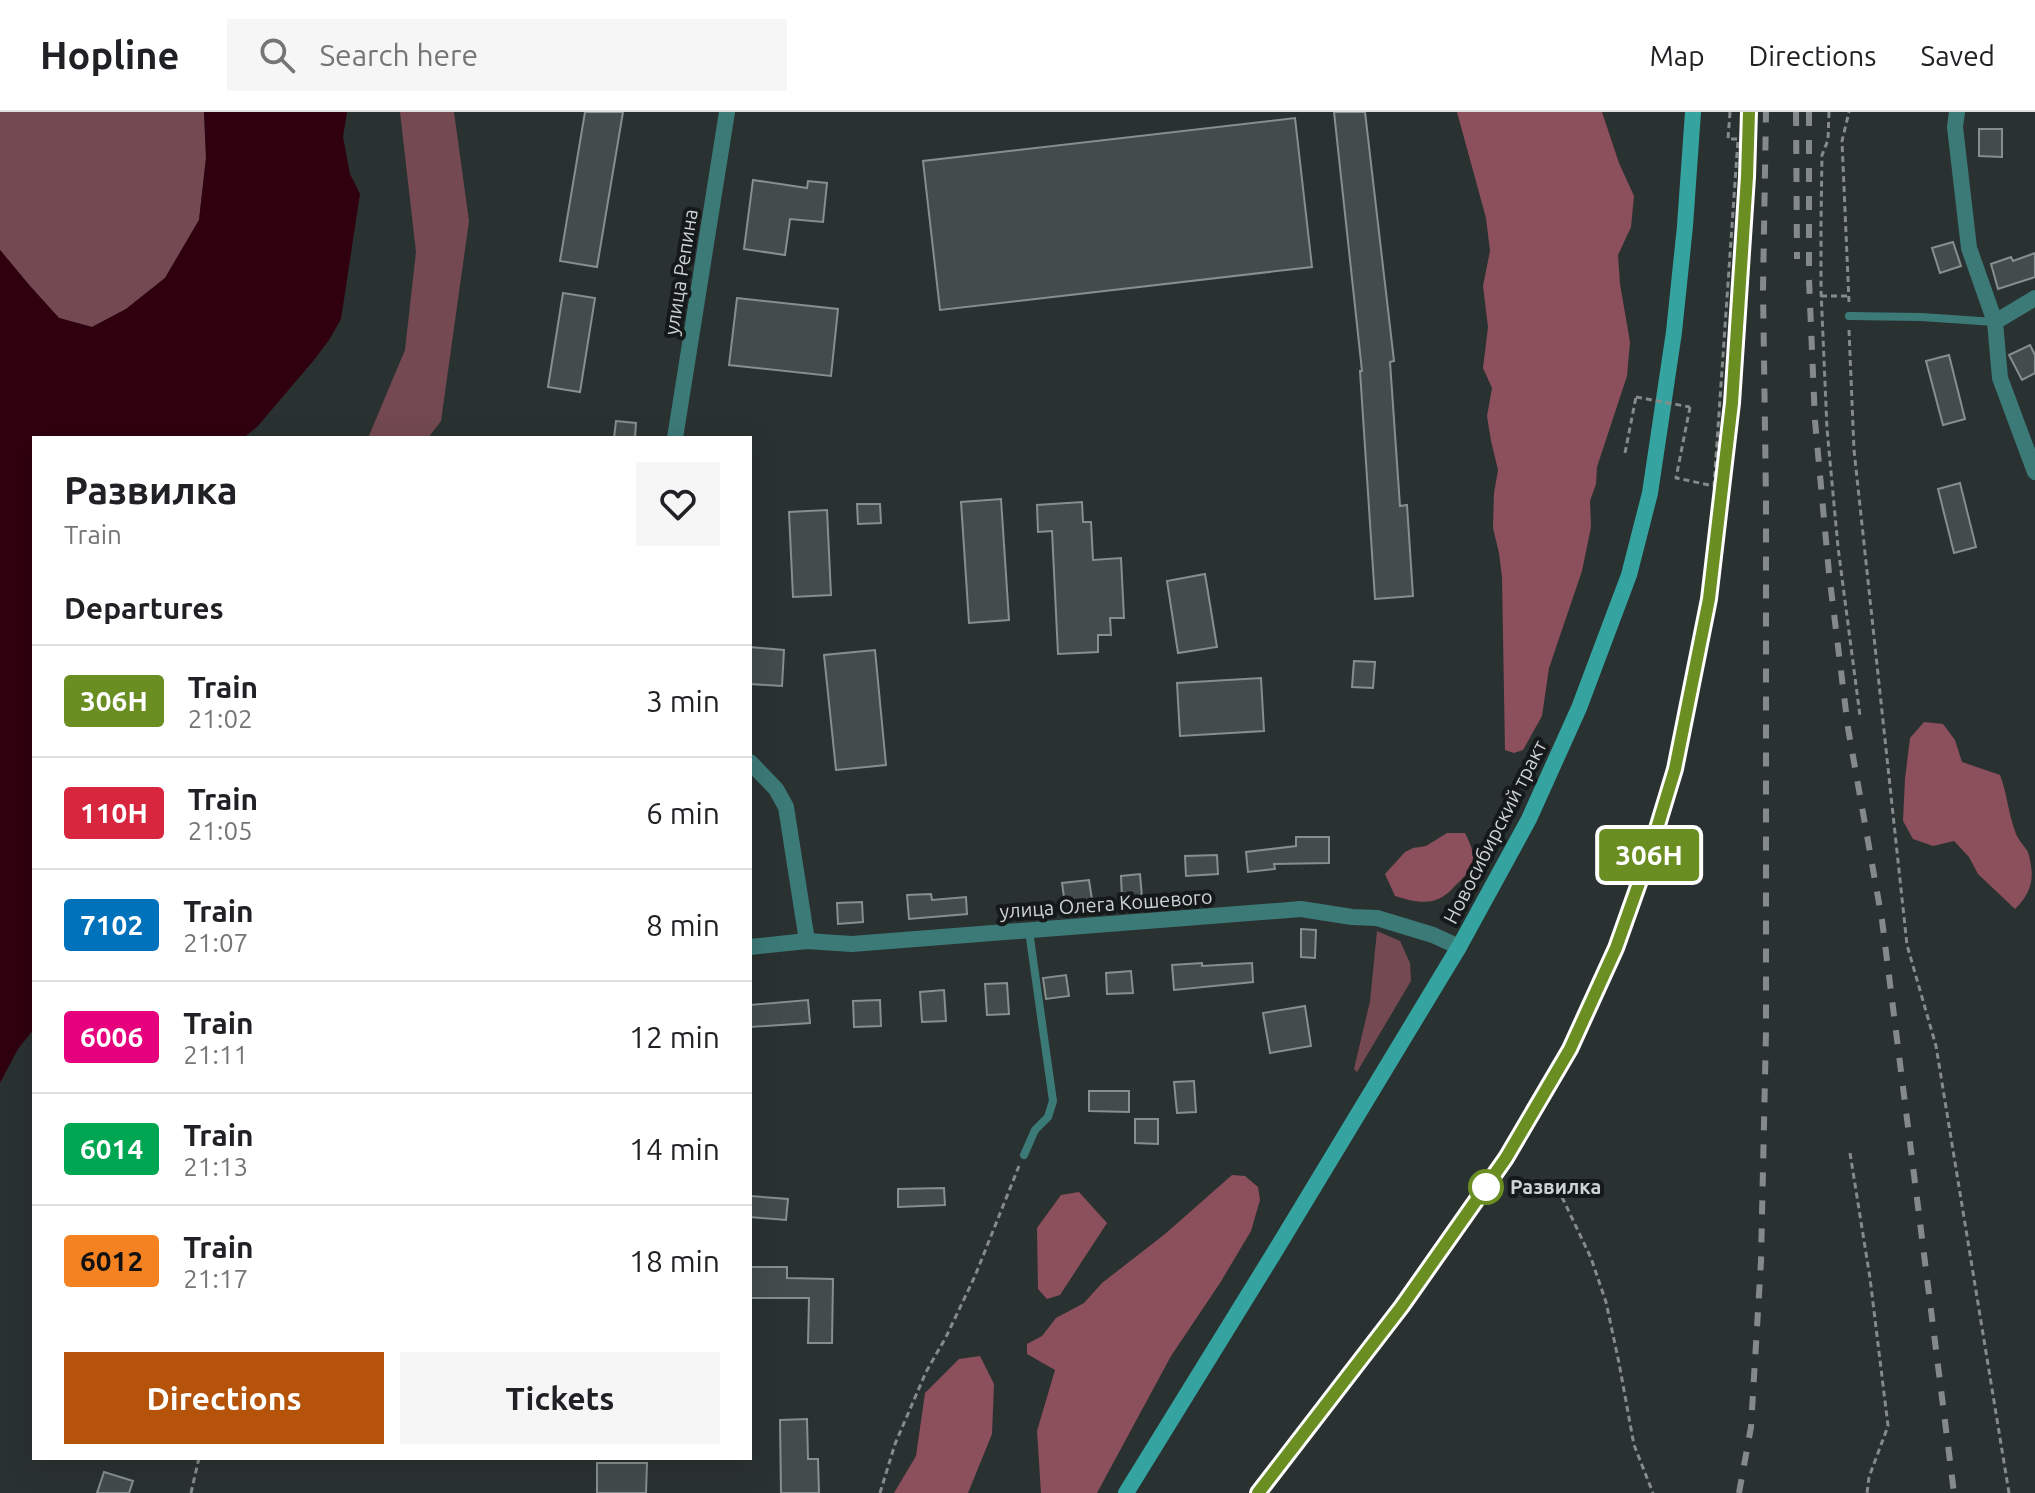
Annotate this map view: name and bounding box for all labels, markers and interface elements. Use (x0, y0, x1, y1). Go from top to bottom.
search box (227, 19, 787, 91)
icon: search (255, 33, 299, 77)
text: Hopline (40, 34, 179, 76)
text: Search here (319, 38, 478, 72)
text: Map (1649, 40, 1705, 71)
text: Directions (1749, 40, 1876, 71)
text: Saved (1920, 40, 1995, 71)
street label: улица Репина (659, 207, 702, 337)
button: heart (636, 462, 720, 546)
text: Развилка (64, 469, 238, 511)
text: Train (64, 520, 122, 549)
text: Departures (64, 591, 224, 625)
text: Train (188, 670, 258, 704)
text: 3 min (646, 684, 720, 718)
text: 306Н (80, 685, 148, 716)
text: 21:02 (188, 704, 253, 733)
street label: Новосибирский тракт (1438, 736, 1551, 927)
text: Train (188, 782, 258, 816)
text: 6 min (646, 796, 720, 830)
text: 110Н (80, 797, 148, 828)
text: 21:05 (188, 816, 253, 845)
line badge: 306Н (1593, 829, 1705, 881)
text: 306Н (1615, 839, 1683, 870)
street label: улица Олега Кошевого (999, 885, 1213, 922)
text: Train (183, 894, 254, 928)
text: 8 min (646, 908, 720, 942)
text: 7102 (80, 909, 143, 940)
text: 21:07 (183, 928, 248, 957)
text: Train (183, 1006, 254, 1040)
text: 12 min (629, 1020, 720, 1054)
text: 6006 (80, 1021, 143, 1052)
text: 21:11 (183, 1040, 248, 1069)
text: Train (183, 1118, 254, 1152)
text: 14 min (629, 1132, 720, 1166)
text: 6014 (80, 1133, 143, 1164)
text: 21:13 (183, 1152, 248, 1181)
marker: Развилка (1469, 1170, 1503, 1204)
place label: Развилка (1510, 1175, 1601, 1198)
text: Train (183, 1230, 254, 1264)
text: 18 min (629, 1244, 720, 1278)
text: 6012 (80, 1245, 143, 1276)
text: 21:17 (183, 1264, 248, 1293)
button: Directions (64, 1352, 384, 1444)
button: Tickets (400, 1352, 720, 1444)

